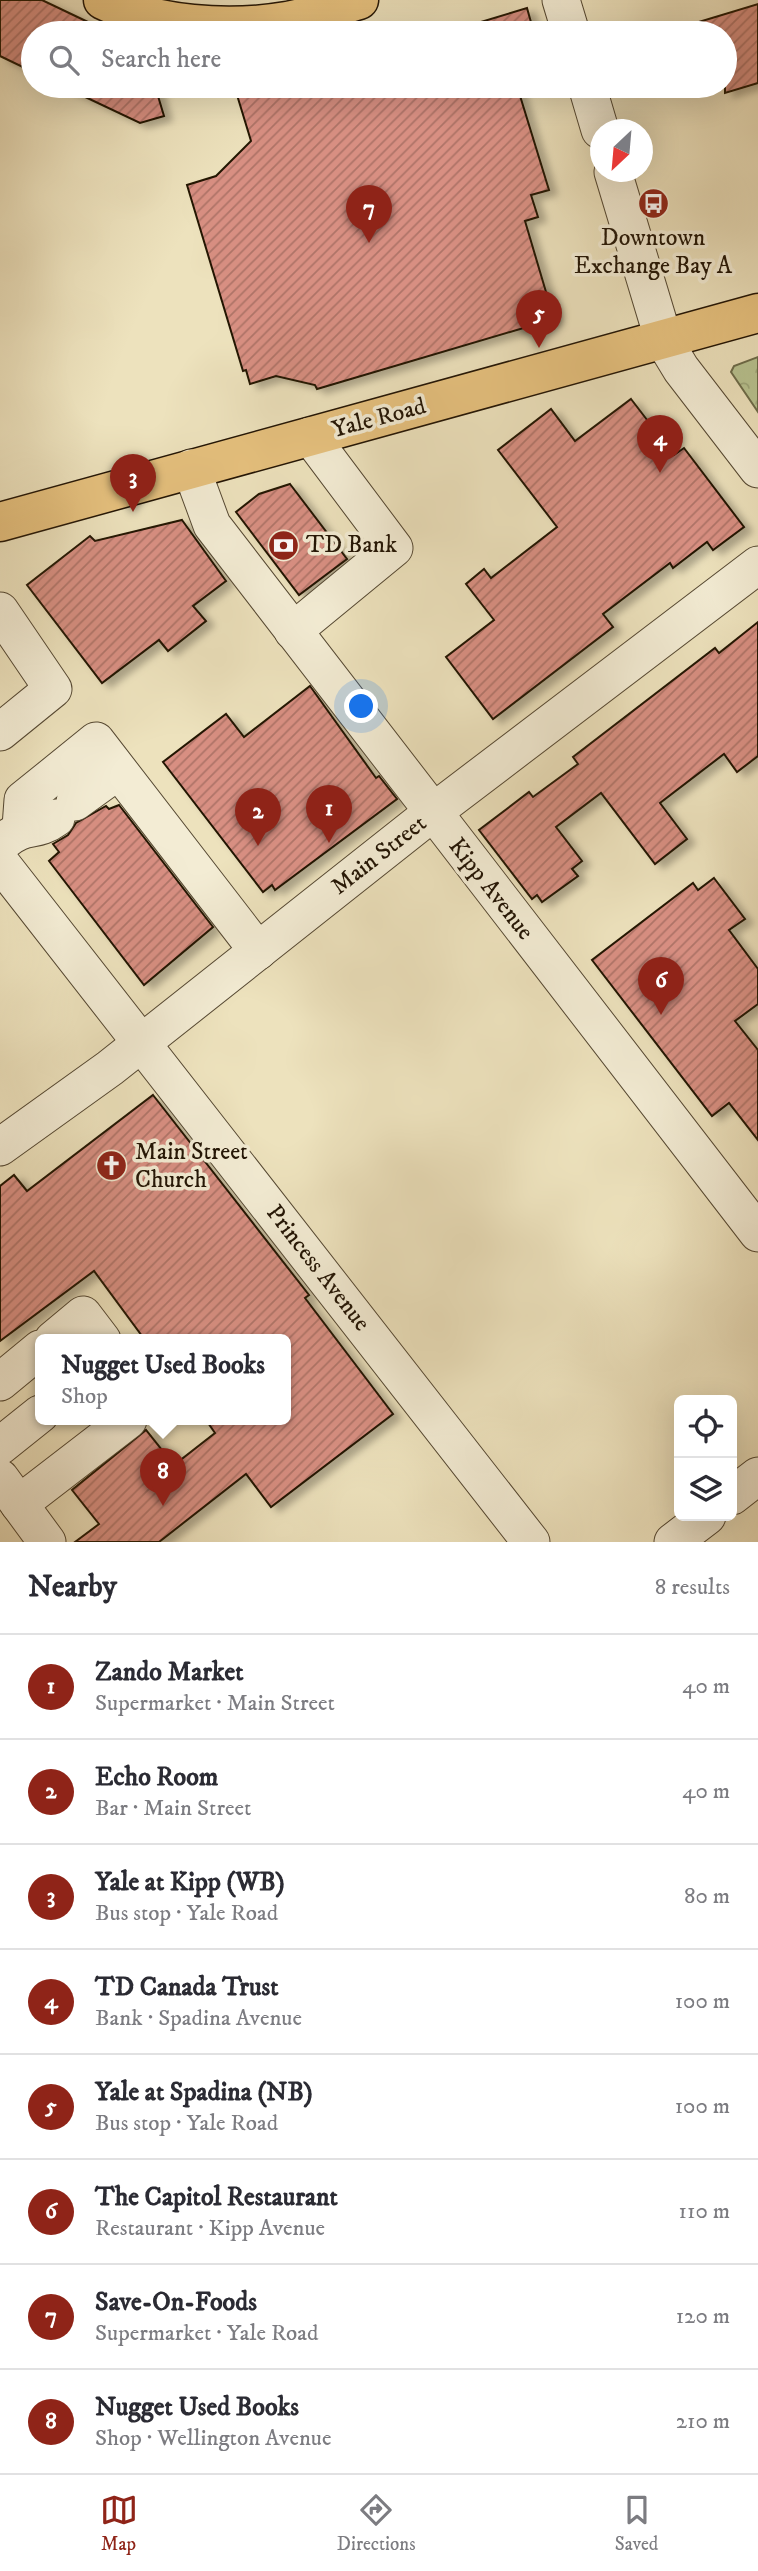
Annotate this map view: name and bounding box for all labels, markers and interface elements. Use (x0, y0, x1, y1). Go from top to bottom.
search box (21, 21, 737, 98)
icon: search (45, 41, 83, 79)
text: Search here (101, 43, 221, 76)
north arrow (590, 119, 653, 182)
pin: 7 (346, 185, 392, 243)
bus stop icon: Downtown Exchange Bay A (636, 187, 670, 221)
place label: Downtown Exchange Bay A (574, 223, 733, 281)
pin: 5 (516, 290, 562, 348)
street label: Yale Road (329, 391, 429, 445)
pin: 4 (637, 415, 683, 473)
pin: 3 (110, 454, 156, 512)
bank icon: TD Bank (266, 528, 300, 562)
place label: TD Bank (306, 530, 397, 560)
your location (344, 689, 378, 723)
pin: 1 (306, 785, 352, 843)
pin: 2 (235, 788, 281, 846)
street label: Main Street (325, 808, 433, 902)
street label: Kipp Avenue (442, 832, 540, 946)
pin: 6 (638, 957, 684, 1015)
place label: Main Street Church (135, 1137, 248, 1195)
church icon: Main Street Church (95, 1149, 129, 1183)
street label: Princess Avenue (259, 1199, 377, 1337)
popup (35, 1334, 291, 1425)
text: Nugget Used Books (61, 1349, 265, 1382)
text: Shop (61, 1382, 108, 1411)
map controls (674, 1395, 737, 1521)
button: locate (674, 1395, 737, 1458)
pin: 8 (140, 1448, 186, 1506)
button: layers (674, 1458, 737, 1521)
text: Nearby (28, 1569, 117, 1606)
text: 8 results (655, 1573, 730, 1602)
text: Zando Market (95, 1656, 244, 1689)
text: 1 (47, 1672, 55, 1701)
text: 40 m (682, 1672, 730, 1701)
text: Supermarket · Main Street (95, 1689, 335, 1718)
text: Echo Room (95, 1761, 218, 1794)
text: 2 (45, 1777, 57, 1806)
text: 40 m (682, 1777, 730, 1806)
text: Bar · Main Street (95, 1794, 251, 1823)
text: Yale at Kipp (WB) (95, 1866, 285, 1899)
text: 3 (47, 1882, 55, 1911)
text: 80 m (684, 1882, 730, 1911)
text: Bus stop · Yale Road (95, 1899, 278, 1928)
text: TD Canada Trust (95, 1971, 278, 2004)
text: 4 (44, 1987, 58, 2016)
text: 100 m (675, 1987, 730, 2016)
text: Bank · Spadina Avenue (95, 2004, 302, 2033)
text: Yale at Spadina (NB) (95, 2076, 313, 2109)
text: 5 (45, 2092, 57, 2121)
text: 100 m (675, 2092, 730, 2121)
text: Bus stop · Yale Road (95, 2109, 278, 2138)
text: The Capitol Restaurant (95, 2181, 338, 2214)
text: 6 (45, 2197, 57, 2226)
text: 110 m (679, 2197, 730, 2226)
text: Restaurant · Kipp Avenue (95, 2214, 325, 2243)
text: Save-On-Foods (95, 2286, 257, 2319)
text: 7 (45, 2302, 57, 2331)
text: 120 m (676, 2302, 730, 2331)
text: Supermarket · Yale Road (95, 2319, 319, 2348)
text: Nugget Used Books (95, 2391, 299, 2424)
text: 8 (45, 2407, 57, 2436)
text: 210 m (676, 2407, 730, 2436)
text: Shop · Wellington Avenue (95, 2424, 331, 2453)
tab: Map (100, 2491, 138, 2556)
tab: Directions (337, 2491, 416, 2556)
tab: Saved (615, 2491, 658, 2556)

